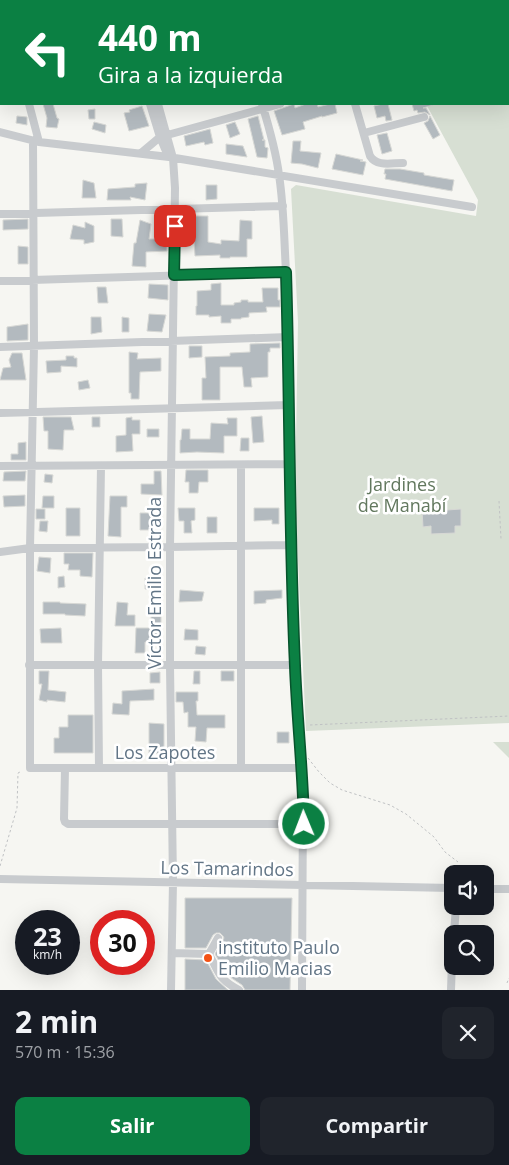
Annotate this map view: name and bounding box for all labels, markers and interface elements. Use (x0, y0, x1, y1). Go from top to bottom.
text: 440 m (98, 14, 202, 61)
icon: left (15, 20, 80, 85)
text: Gira a la izquierda (98, 59, 283, 89)
pin (154, 205, 196, 247)
icon: arrive (161, 212, 189, 240)
park label: Jardines de Manabí (358, 472, 447, 517)
street label: Víctor Emilio Estrada (142, 497, 166, 669)
street label: Los Zapotes (115, 740, 215, 764)
position arrow (277, 797, 329, 849)
street label: Los Tamarindos (160, 855, 294, 881)
map controls (444, 865, 494, 975)
button: sound (444, 865, 494, 915)
speed limit sign: 30 (90, 910, 155, 975)
text: 23 (33, 919, 62, 953)
button: search (444, 925, 494, 975)
place label: instituto Paulo Emilio Macias (218, 935, 340, 980)
text: km/h (33, 946, 62, 963)
marker: instituto Paulo Emilio Macias (202, 952, 214, 964)
text: 2 min (15, 1001, 98, 1042)
button: close (442, 1007, 494, 1059)
text: 570 m · 15:36 (15, 1041, 115, 1063)
button: Salir (15, 1097, 250, 1155)
button: Compartir (260, 1097, 494, 1155)

